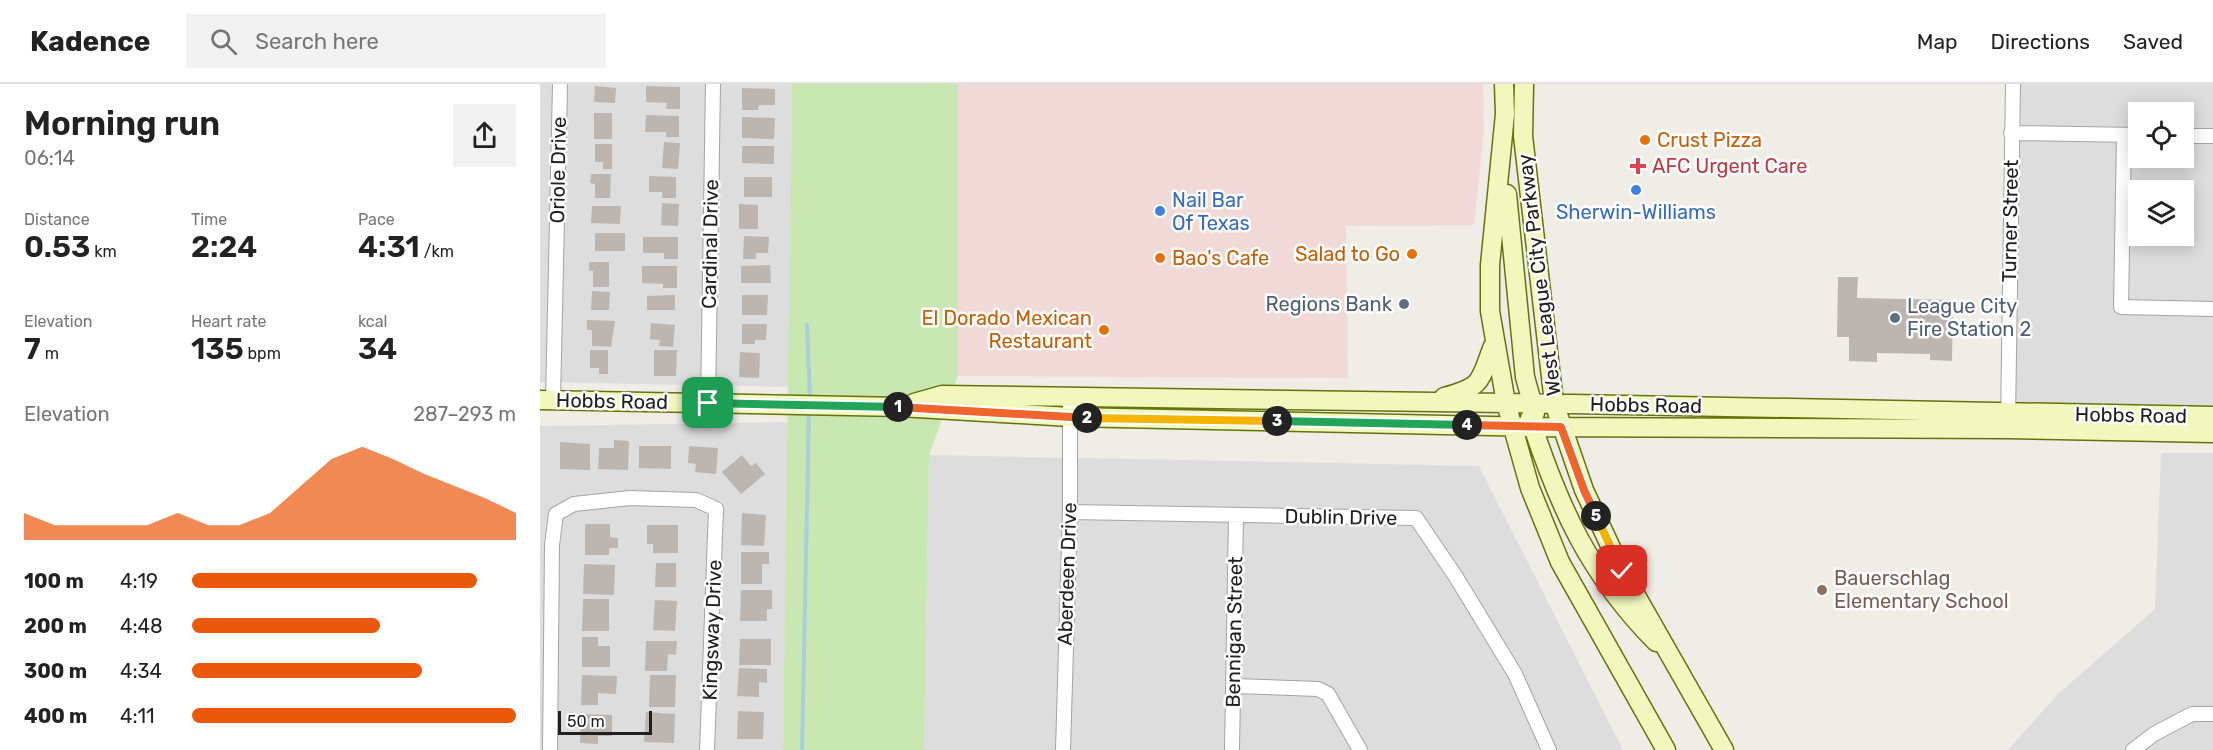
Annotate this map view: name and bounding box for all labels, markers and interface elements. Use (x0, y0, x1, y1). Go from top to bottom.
search box (186, 14, 606, 68)
text: Kadence (30, 25, 150, 58)
icon: search (207, 25, 240, 58)
text: Search here (255, 28, 379, 55)
text: Map (1917, 29, 1958, 54)
text: Directions (1991, 29, 2090, 54)
text: Saved (2123, 29, 2183, 54)
map controls (2128, 102, 2194, 246)
button: locate (2128, 102, 2194, 168)
text: Morning run (24, 104, 220, 143)
button: share (453, 104, 516, 167)
street label: Oriole Drive (545, 117, 571, 223)
place label: Crust Pizza (1657, 128, 1762, 152)
marker: Crust Pizza (1638, 133, 1652, 147)
text: 06:14 (24, 146, 75, 170)
street label: West League City Parkway (1512, 153, 1566, 397)
place label: AFC Urgent Care (1652, 154, 1807, 178)
marker: AFC Urgent Care (1629, 157, 1647, 175)
street label: Turner Street (1997, 159, 2023, 283)
street label: Cardinal Drive (697, 179, 723, 309)
button: layers (2128, 180, 2194, 246)
marker: Sherwin-Williams (1629, 183, 1643, 197)
place label: Nail Bar Of Texas (1172, 188, 1250, 235)
place label: Sherwin-Williams (1556, 200, 1716, 224)
marker: Nail Bar Of Texas (1153, 204, 1167, 218)
text: Distance (24, 210, 90, 229)
text: Time (191, 210, 227, 229)
text: Pace (358, 210, 395, 229)
text: 0.53 (24, 229, 90, 265)
text: 2:24 (191, 229, 257, 265)
text: 4:31 (358, 229, 420, 265)
text: km (90, 242, 117, 261)
text: /km (420, 242, 454, 261)
place label: Salad to Go (1295, 242, 1400, 266)
place label: Bao's Cafe (1172, 246, 1269, 270)
marker: Salad to Go (1405, 247, 1419, 261)
marker: Bao's Cafe (1153, 251, 1167, 265)
place label: Regions Bank (1266, 292, 1393, 316)
place label: League City Fire Station 2 (1907, 294, 2031, 341)
marker: Regions Bank (1397, 297, 1411, 311)
place label: El Dorado Mexican Restaurant (921, 306, 1092, 353)
marker: League City Fire Station 2 (1888, 311, 1902, 325)
text: Elevation (24, 312, 93, 331)
text: Heart rate (191, 312, 266, 331)
text: kcal (358, 312, 387, 331)
marker: El Dorado Mexican Restaurant (1097, 323, 1111, 337)
text: 7 (24, 331, 41, 367)
text: 135 (191, 331, 244, 367)
text: 34 (358, 331, 397, 367)
text: m (41, 344, 59, 363)
text: bpm (244, 344, 281, 363)
pin (682, 377, 733, 428)
icon: arrive (691, 386, 724, 419)
street label: Hobbs Road (556, 388, 668, 414)
pin: 1 (883, 392, 913, 422)
street label: Hobbs Road (1590, 392, 1702, 418)
text: 1 (894, 397, 902, 416)
text: Elevation (24, 402, 110, 426)
text: 287–293 m (413, 402, 516, 426)
street label: Hobbs Road (2075, 402, 2187, 428)
pin: 2 (1072, 403, 1102, 433)
pin: 3 (1262, 406, 1292, 436)
text: 2 (1082, 408, 1092, 427)
pin: 4 (1452, 410, 1482, 440)
text: 3 (1272, 411, 1282, 430)
text: 4 (1462, 415, 1472, 434)
pin: 5 (1581, 501, 1611, 531)
street label: Aberdeen Drive (1053, 502, 1081, 646)
street label: Dublin Drive (1285, 504, 1397, 530)
text: 5 (1591, 506, 1601, 525)
pin (1596, 545, 1647, 596)
icon: check (1605, 554, 1638, 587)
street label: Bennigan Street (1221, 556, 1247, 708)
street label: Kingsway Drive (698, 559, 726, 701)
place label: Bauerschlag Elementary School (1834, 566, 2009, 613)
text: 100 m (24, 569, 84, 593)
text: 4:19 (120, 569, 158, 593)
marker: Bauerschlag Elementary School (1815, 583, 1829, 597)
text: 200 m (24, 614, 87, 638)
text: 4:48 (120, 614, 163, 638)
text: 300 m (24, 659, 87, 683)
text: 4:34 (120, 659, 162, 683)
text: 400 m (24, 704, 87, 728)
text: 4:11 (120, 704, 155, 728)
scale bar (558, 708, 652, 736)
text: 50 m (567, 712, 605, 731)

